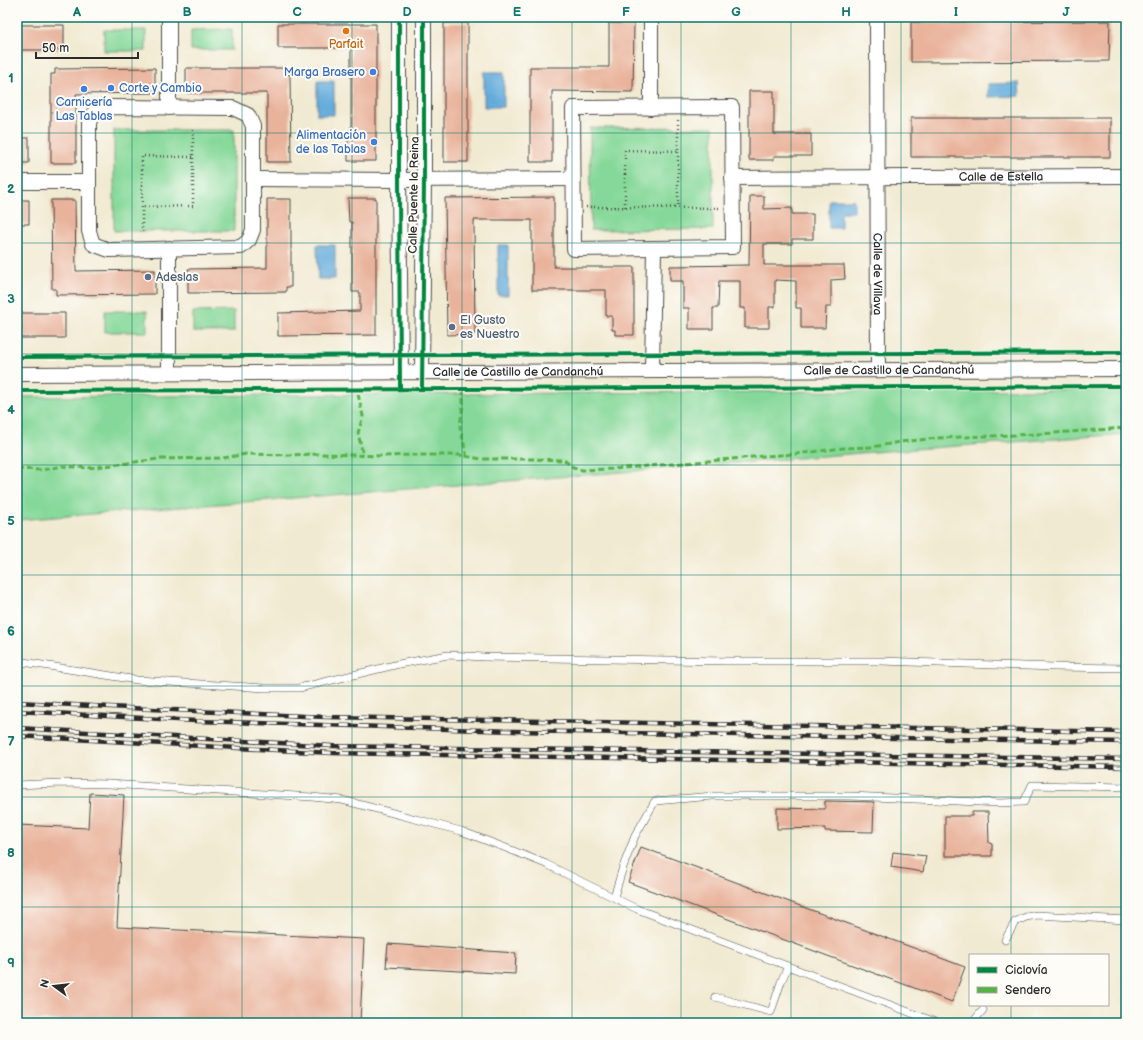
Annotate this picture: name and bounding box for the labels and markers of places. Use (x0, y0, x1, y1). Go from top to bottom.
marker: Parfait (341, 26, 351, 36)
place label: Parfait (329, 37, 364, 52)
place label: Marga Brasero (284, 65, 365, 80)
marker: Marga Brasero (368, 67, 378, 77)
place label: Corte y Cambio (119, 81, 202, 96)
marker: Corte y Cambio (106, 83, 116, 93)
marker: Carnicería Las Tablas (79, 84, 89, 94)
place label: Carnicería Las Tablas (56, 95, 113, 124)
place label: Alimentación de las Tablas (296, 128, 366, 157)
marker: Alimentación de las Tablas (369, 137, 379, 147)
place label: Adeslas (156, 270, 198, 285)
marker: Adeslas (143, 272, 153, 282)
place label: El Gusto es Nuestro (460, 313, 520, 342)
marker: El Gusto es Nuestro (447, 322, 457, 332)

